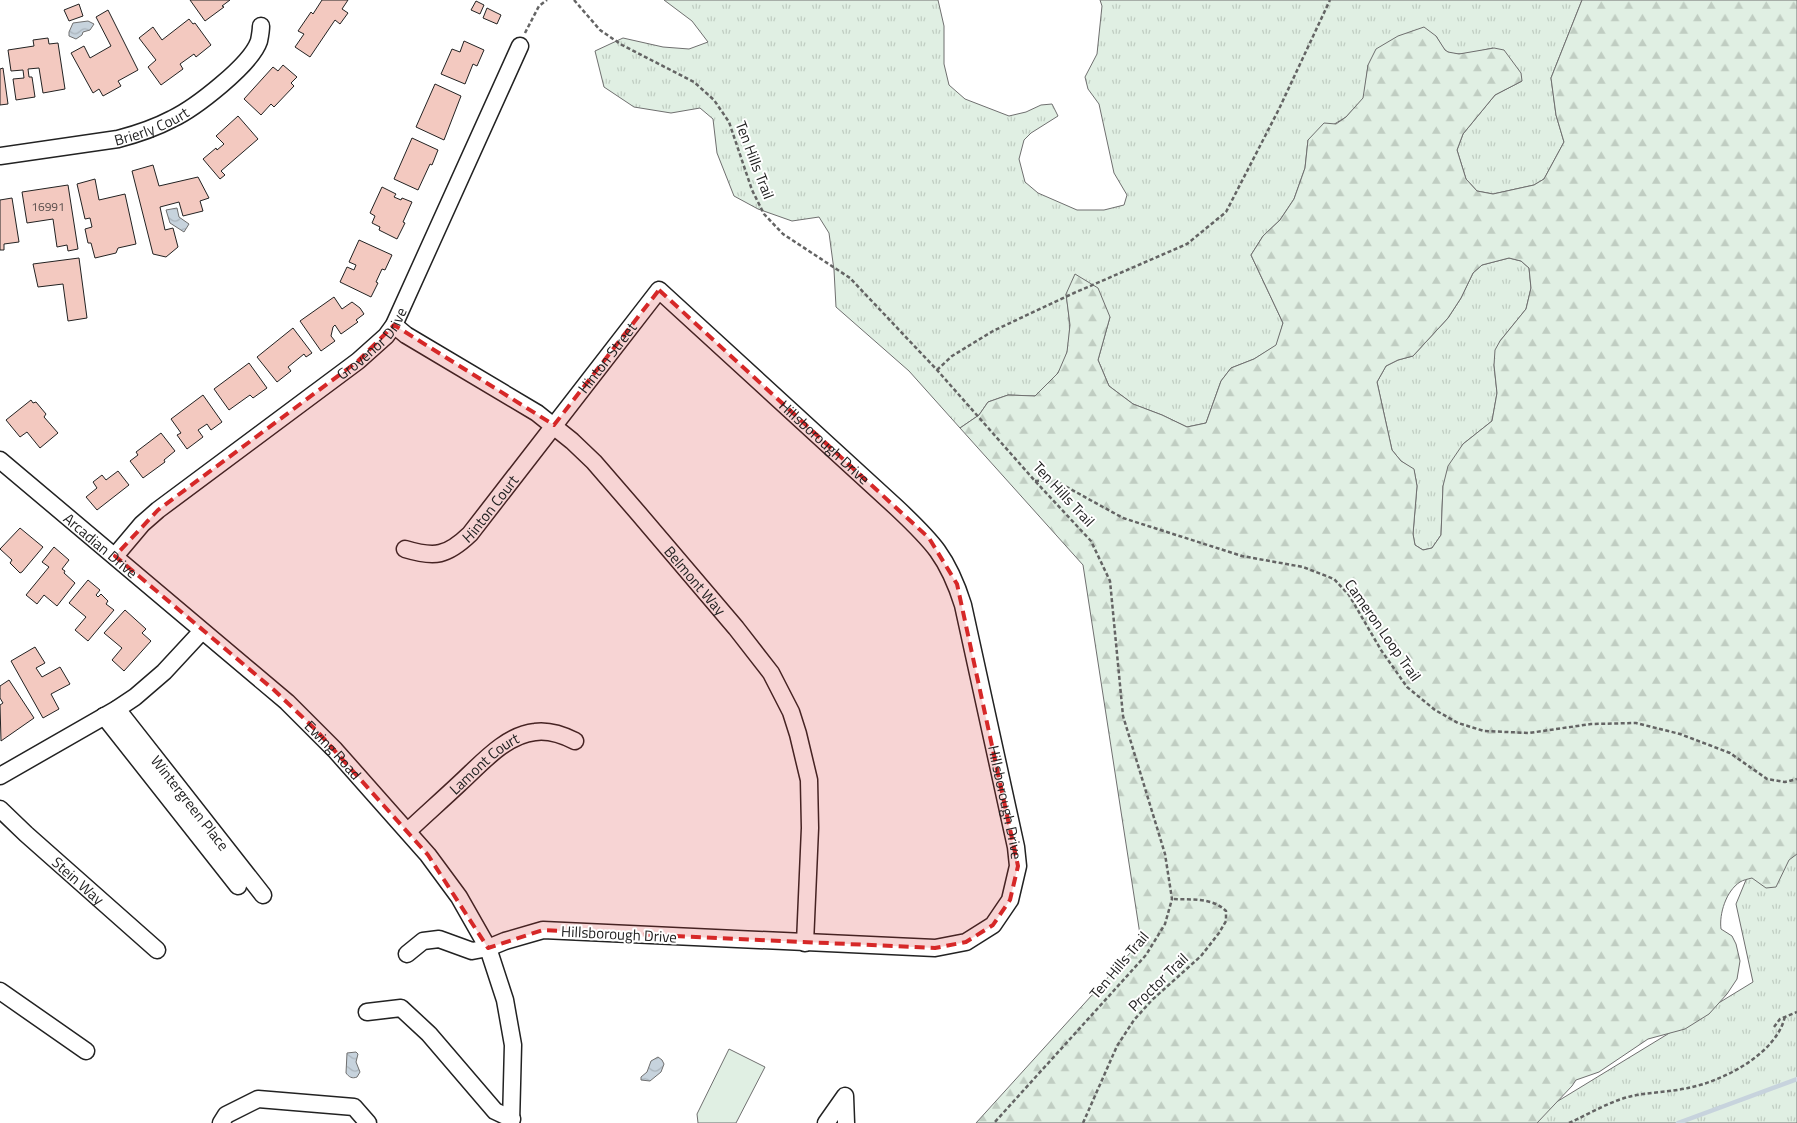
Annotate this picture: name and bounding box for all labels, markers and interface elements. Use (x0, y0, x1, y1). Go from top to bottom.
street label: Brierly Court (112, 100, 194, 151)
street label: Ten Hills Trail (730, 118, 780, 202)
house number: 16991 (31, 197, 65, 216)
street label: Grovenor Drive (331, 304, 412, 385)
street label: Hinton Street (572, 316, 642, 398)
street label: Hillsborough Drive (774, 394, 875, 489)
street label: Ten Hills Trail (1028, 456, 1100, 532)
street label: Hinton Court (456, 469, 524, 548)
street label: Arcadian Drive (59, 507, 143, 583)
street label: Belmont Way (659, 540, 732, 620)
street label: Cameron Loop Trail (1339, 574, 1427, 686)
street label: Ewing Road (300, 715, 367, 785)
street label: Lamont Court (444, 726, 523, 800)
street label: Hillsborough Drive (983, 743, 1029, 860)
street label: Wintergreen Place (146, 750, 235, 855)
street label: Stein Way (47, 851, 110, 910)
street label: Hillsborough Drive (561, 919, 677, 949)
street label: Ten Hills Trail (1084, 926, 1154, 1004)
street label: Proctor Trail (1123, 947, 1193, 1017)

